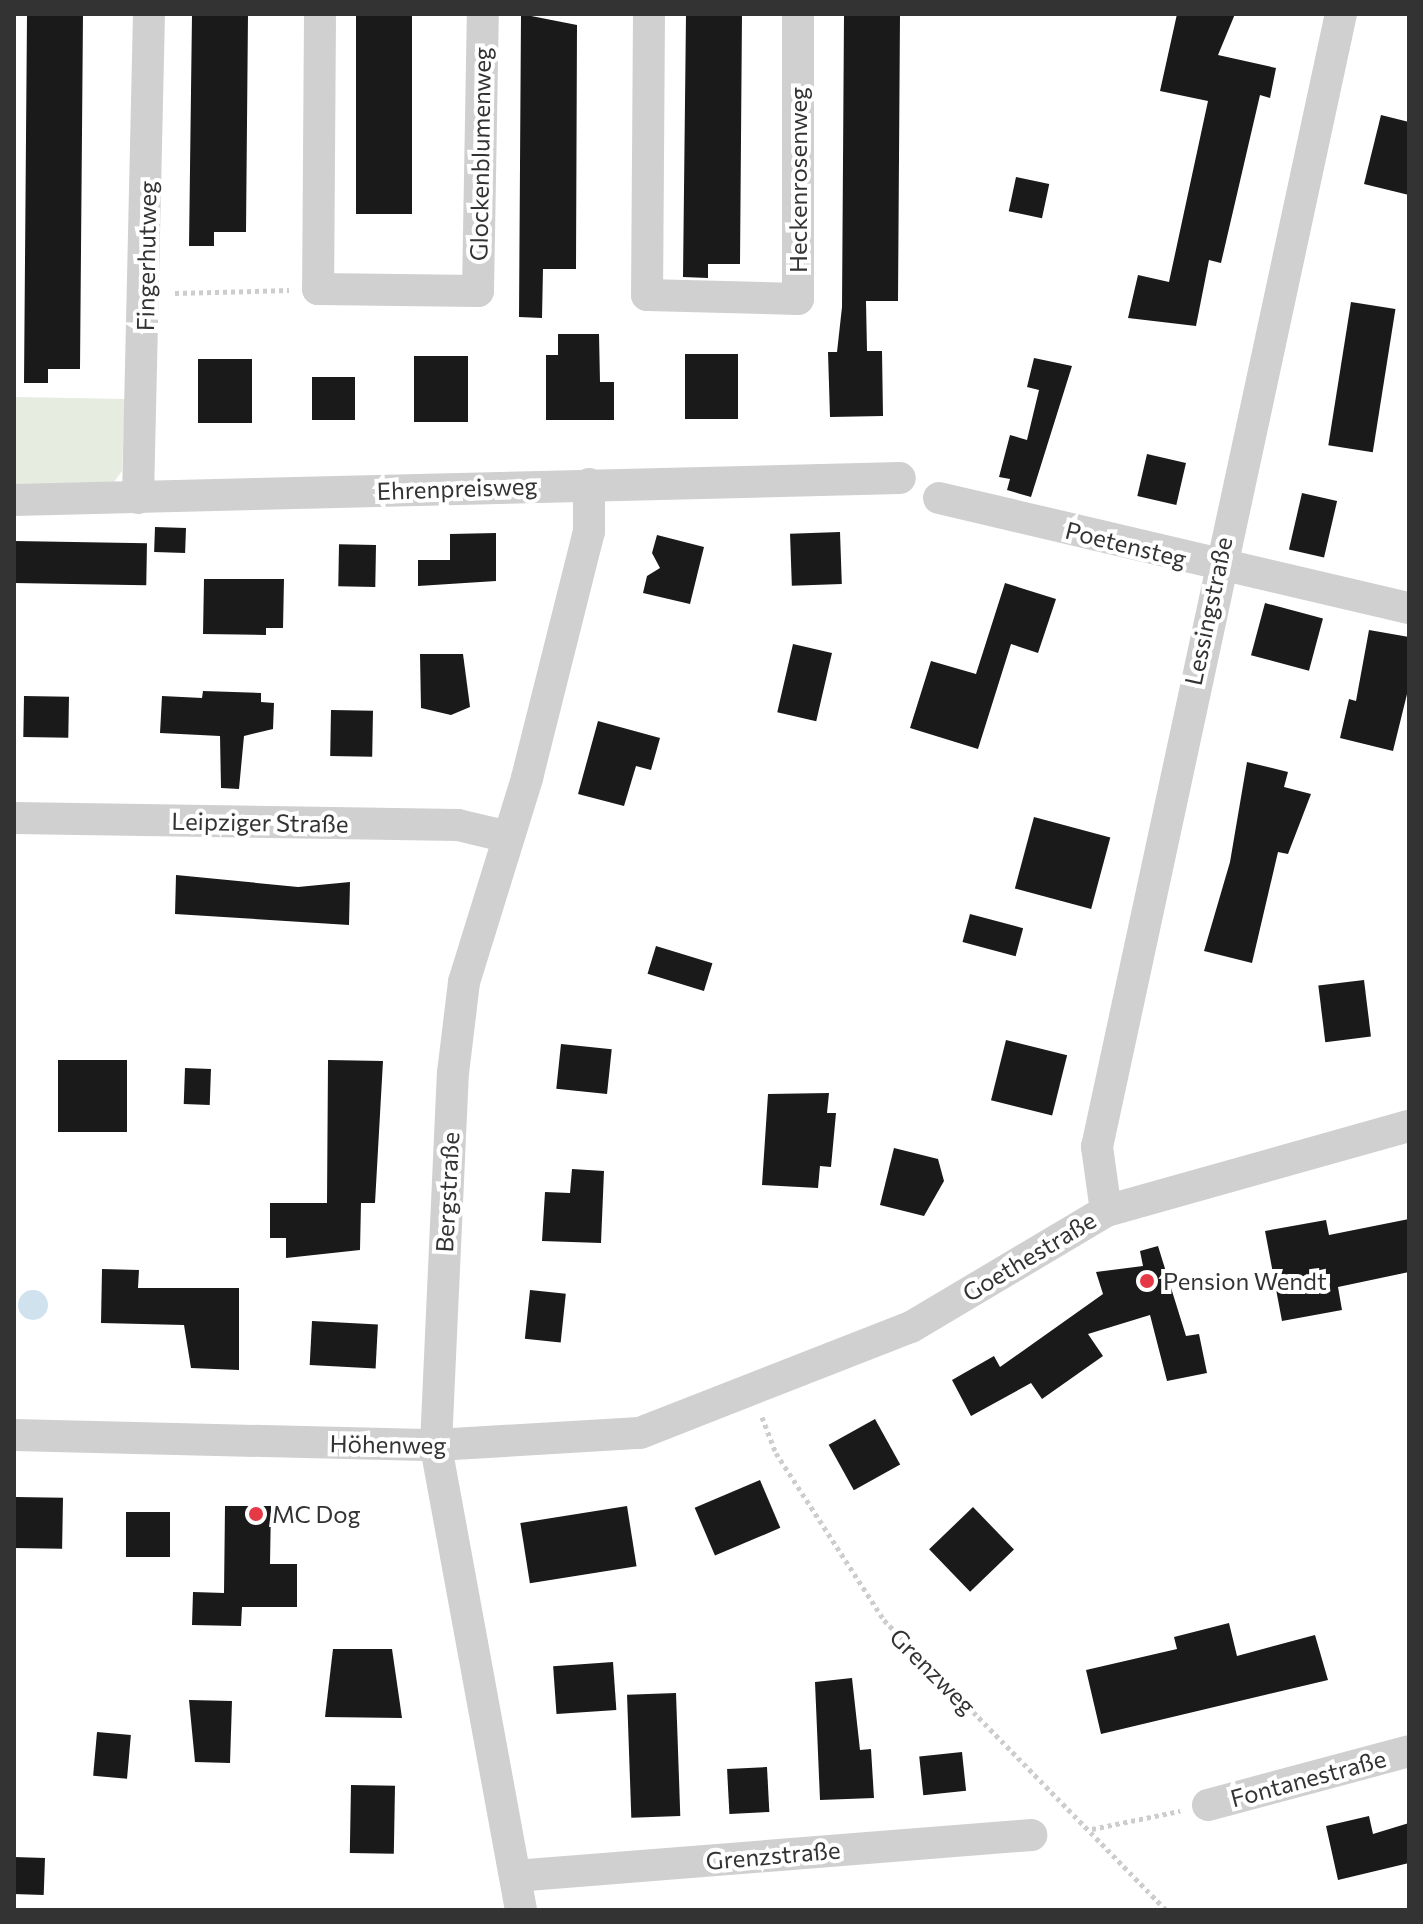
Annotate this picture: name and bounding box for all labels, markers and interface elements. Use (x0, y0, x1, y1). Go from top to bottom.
street label: Glockenblumenweg (464, 47, 496, 261)
street label: Heckenrosenweg (784, 87, 812, 273)
street label: Fingerhutweg (130, 181, 162, 331)
street label: Ehrenpreisweg (376, 471, 538, 505)
street label: Poetensteg (1062, 515, 1190, 573)
street label: Lessingstraße (1178, 534, 1238, 688)
street label: Leipziger Straße (171, 806, 349, 838)
street label: Bergstraße (429, 1131, 465, 1253)
street label: Goethestraße (957, 1205, 1101, 1307)
place label: Pension Wendt (1163, 1267, 1327, 1295)
marker: Pension Wendt (1138, 1272, 1156, 1290)
street label: Höhenweg (329, 1429, 447, 1459)
place label: MC Dog (272, 1500, 361, 1528)
marker: MC Dog (247, 1505, 265, 1523)
street label: Grenzweg (884, 1622, 982, 1720)
street label: Fontanestraße (1227, 1743, 1389, 1813)
street label: Grenzstraße (705, 1835, 841, 1875)

